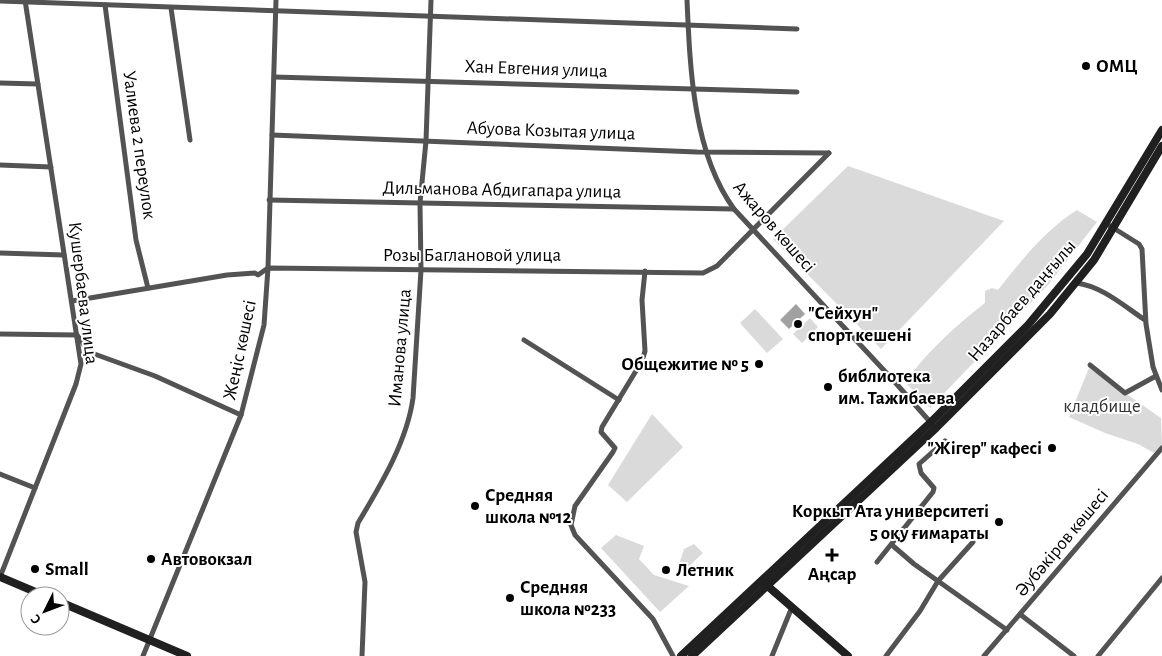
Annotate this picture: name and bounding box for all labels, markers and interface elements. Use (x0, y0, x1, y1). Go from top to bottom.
street label: Хан Евгения улица (464, 57, 608, 81)
place label: ОМЦ (1096, 57, 1138, 76)
marker: ОМЦ (1080, 60, 1092, 72)
street label: Уалиева 2 переулок (119, 70, 159, 221)
street label: Абуова Козытая улица (466, 119, 636, 143)
street label: Дильманова Абдигапара улица (383, 178, 622, 202)
street label: Ажаров көшесі (729, 178, 819, 276)
street label: Кушербаева улица (65, 221, 101, 366)
street label: Назарбаев даңғылы (964, 237, 1080, 365)
street label: Розы Баглановой улица (383, 246, 562, 265)
street label: Иманова улица (385, 288, 415, 408)
street label: Жеңіс көшесі (220, 298, 260, 402)
place label: "Сейхун" спорт кешені (808, 304, 912, 345)
marker: "Сейхун" спорт кешені (792, 318, 804, 330)
place label: Общежитие № 5 (621, 355, 749, 374)
marker: Общежитие № 5 (753, 358, 765, 370)
place label: библиотека им. Тажибаева (838, 367, 954, 408)
marker: библиотека им. Тажибаева (822, 381, 834, 393)
park label: кладбище (1063, 397, 1141, 416)
place label: "Жігер" кафесі (927, 439, 1042, 458)
marker: "Жігер" кафесі (1046, 442, 1058, 454)
place label: Средняя школа №12 (485, 486, 572, 527)
street label: Әубәкіров көшесі (1012, 486, 1112, 600)
marker: Средняя школа №12 (469, 500, 481, 512)
place label: Коркыт Ата университеті 5 оқу ғимараты (792, 502, 989, 543)
marker: Коркыт Ата университеті 5 оқу ғимараты (993, 516, 1005, 528)
marker: Аңсар (826, 549, 838, 561)
place label: Автовокзал (161, 550, 252, 569)
marker: Автовокзал (145, 553, 157, 565)
place label: Small (45, 560, 89, 579)
place label: Летник (676, 561, 735, 580)
marker: Small (29, 563, 41, 575)
marker: Летник (660, 564, 672, 576)
place label: Аңсар (808, 565, 856, 584)
place label: Средняя школа №233 (520, 578, 616, 619)
north arrow (20, 586, 70, 636)
marker: Средняя школа №233 (504, 592, 516, 604)
text: С (28, 611, 44, 627)

